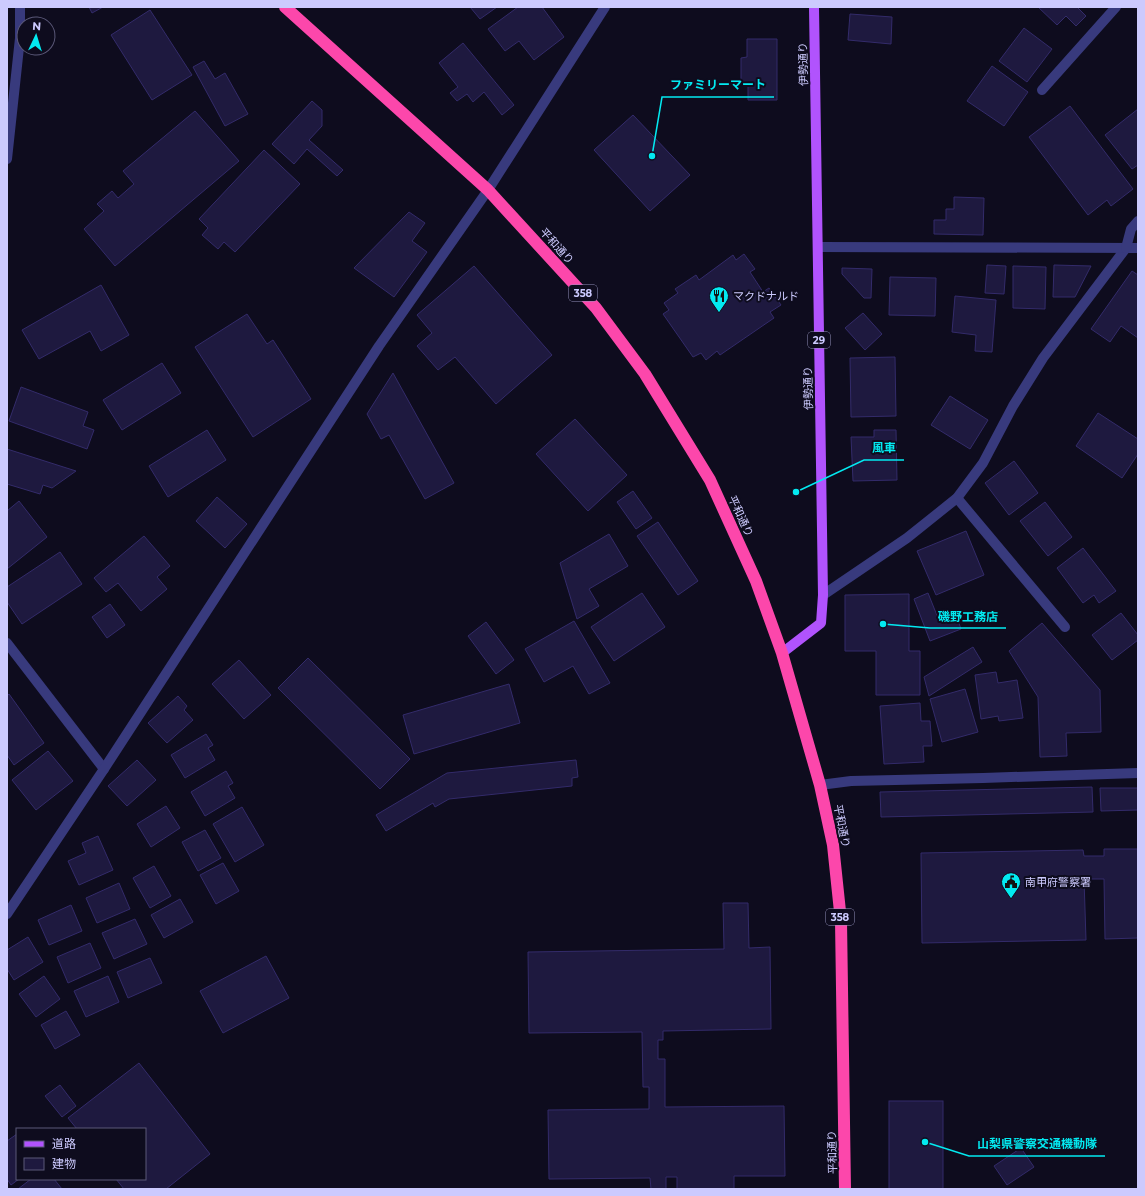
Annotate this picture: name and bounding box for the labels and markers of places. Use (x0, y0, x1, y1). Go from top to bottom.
callout: ファミリーマート (662, 73, 774, 97)
restaurant icon: マクドナルド (708, 285, 730, 313)
place label: マクドナルド (733, 289, 799, 303)
callout: 風車 (864, 436, 904, 460)
callout: 磯野工務店 (930, 604, 1006, 628)
public building icon: 南甲府警察署 (1000, 871, 1022, 899)
place label: 南甲府警察署 (1025, 875, 1091, 889)
callout: 山梨県警察交通機動隊 (969, 1132, 1105, 1156)

